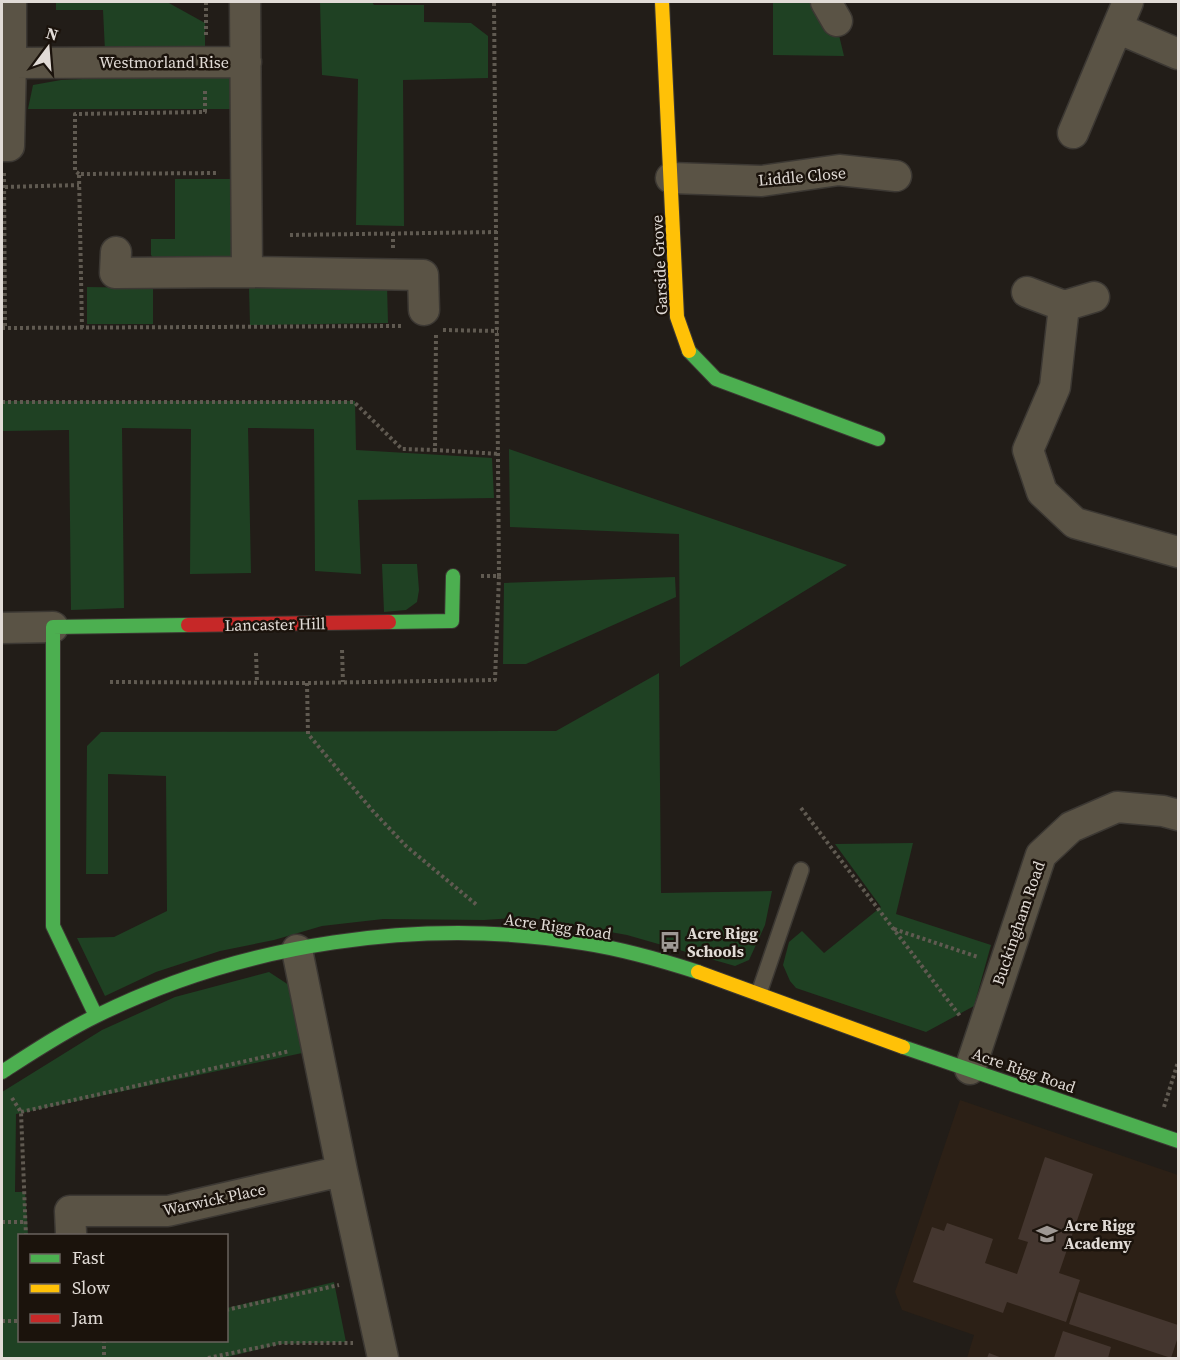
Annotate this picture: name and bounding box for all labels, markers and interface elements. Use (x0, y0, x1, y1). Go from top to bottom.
north arrow (18, 18, 78, 78)
text: N (44, 21, 61, 46)
street label: Westmorland Rise (99, 51, 229, 73)
street label: Liddle Close (757, 161, 847, 191)
street label: Garside Grove (645, 214, 673, 316)
street label: Lancaster Hill (224, 612, 326, 636)
street label: Buckingham Road (986, 858, 1050, 988)
street label: Acre Rigg Road (503, 908, 613, 944)
place label: Acre Rigg Schools (687, 922, 758, 962)
bus stop icon: Acre Rigg Schools (658, 930, 682, 954)
street label: Acre Rigg Road (969, 1042, 1079, 1098)
street label: Warwick Place (161, 1177, 267, 1221)
place label: Acre Rigg Academy (1064, 1214, 1135, 1254)
school or university icon: Acre Rigg Academy (1035, 1222, 1059, 1246)
legend (18, 1234, 228, 1342)
text: Fast (72, 1245, 105, 1270)
text: Slow (72, 1275, 110, 1300)
text: Jam (71, 1305, 104, 1330)

